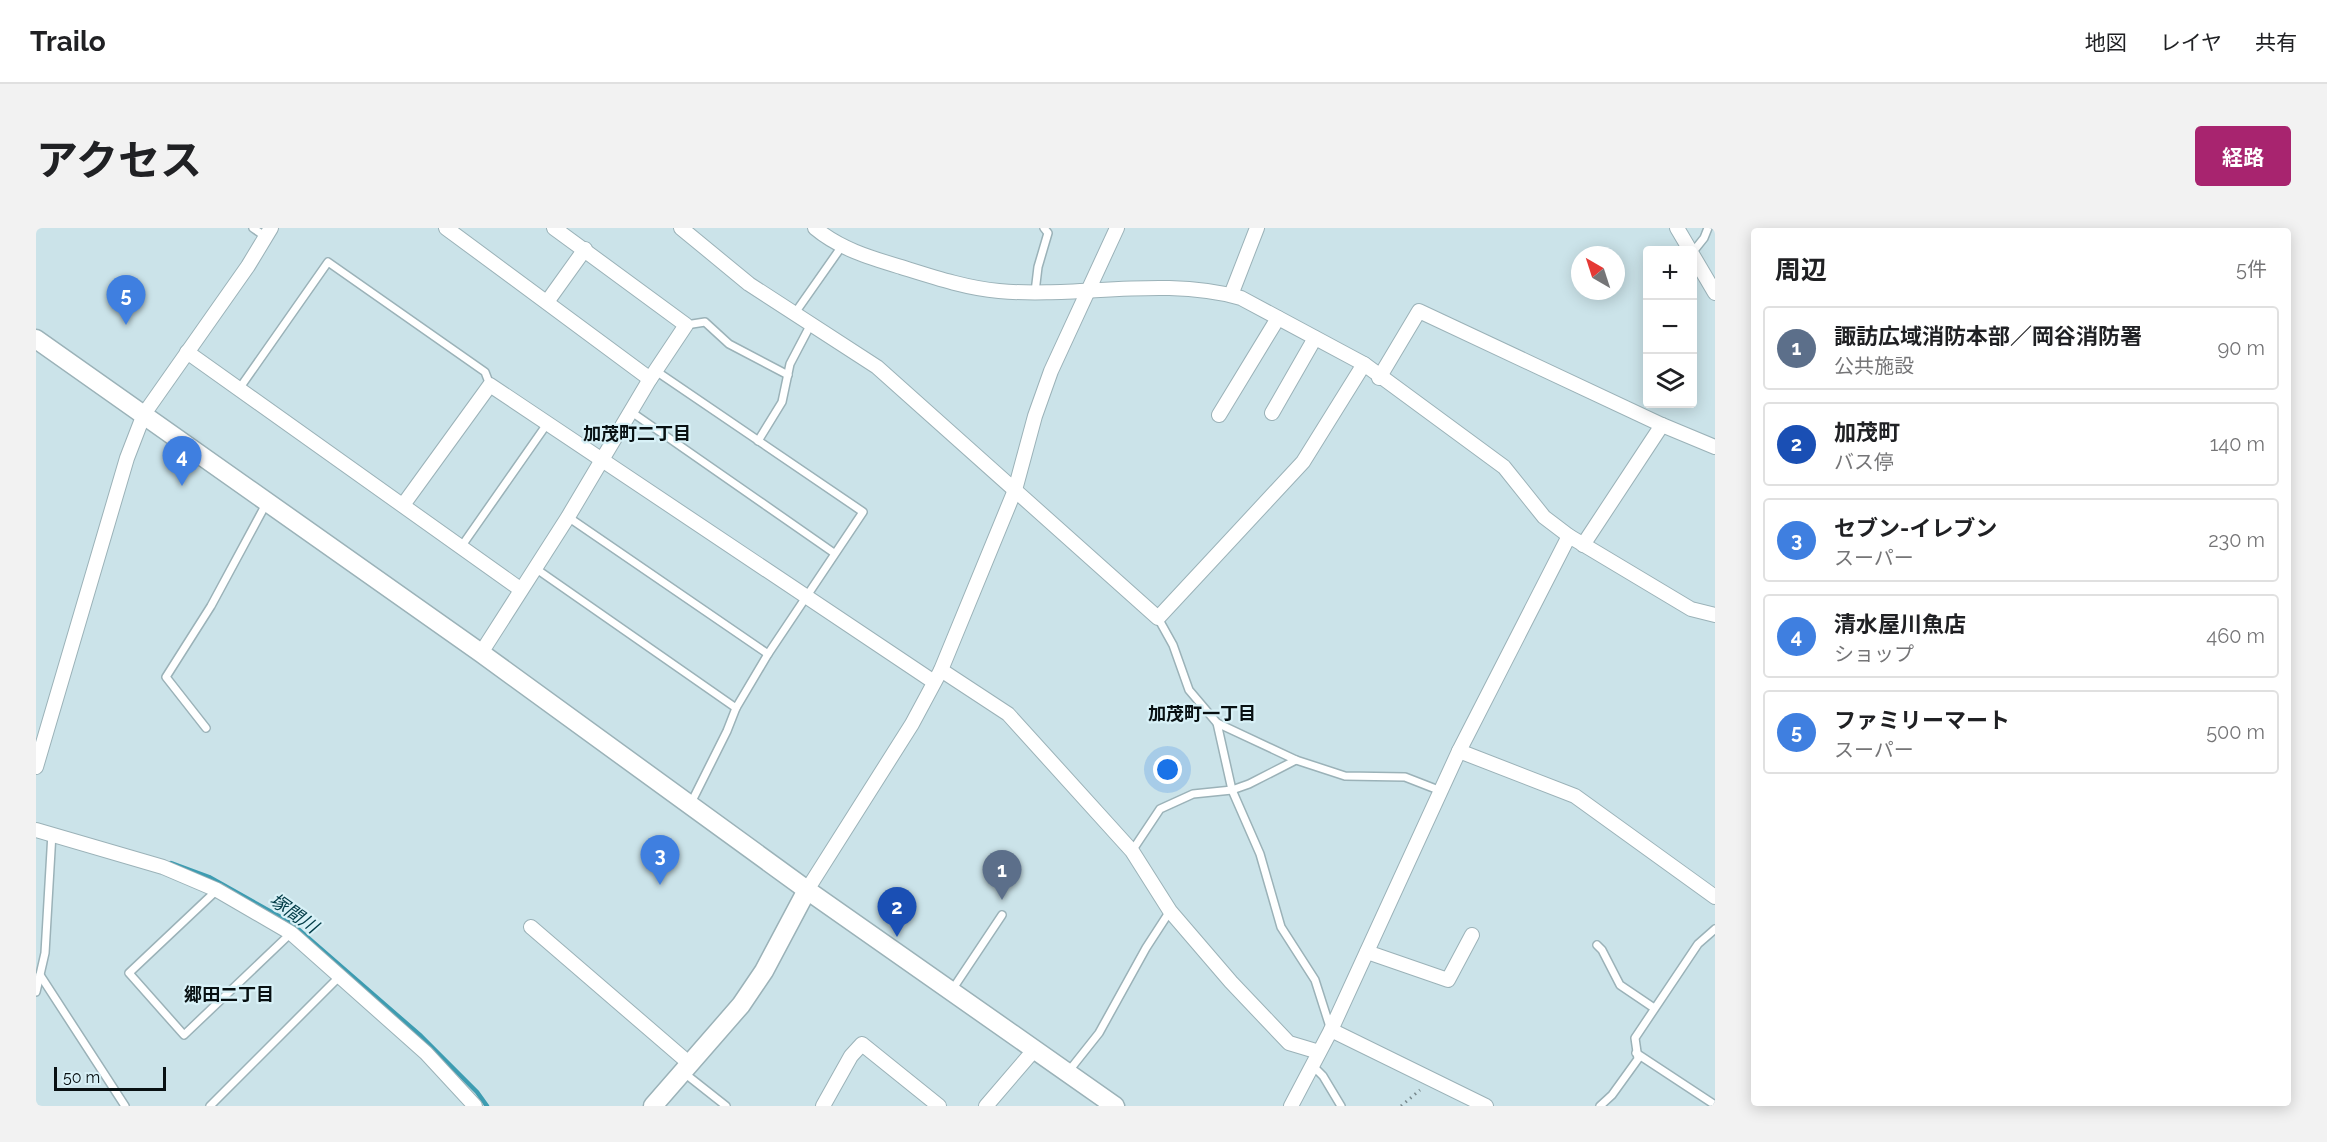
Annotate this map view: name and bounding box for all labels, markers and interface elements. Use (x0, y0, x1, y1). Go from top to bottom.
text: Trailo (30, 25, 106, 58)
text: 地図 (2085, 30, 2127, 55)
text: レイヤ (2160, 30, 2222, 55)
text: 共有 (2255, 30, 2297, 55)
button: 経路 (2195, 126, 2291, 186)
text: アクセス (36, 136, 202, 185)
north arrow (1571, 246, 1625, 300)
map controls (1643, 246, 1697, 408)
button: + (1643, 246, 1697, 300)
text: 周辺 (1775, 255, 1827, 285)
text: 5件 (2236, 257, 2267, 281)
pin: 5 (106, 276, 146, 325)
button: − (1643, 300, 1697, 354)
text: 諏訪広域消防本部／岡谷消防署 (1834, 323, 2142, 349)
text: 1 (1792, 336, 1801, 360)
text: 90 m (2218, 336, 2265, 360)
button: layers (1643, 354, 1697, 408)
text: 公共施設 (1834, 354, 1914, 378)
text: 加茂町 (1834, 419, 1900, 445)
district label: 加茂町二丁目 (583, 423, 691, 444)
text: 2 (1791, 432, 1802, 456)
text: 140 m (2210, 432, 2265, 456)
pin: 4 (162, 436, 202, 486)
text: バス停 (1834, 450, 1894, 474)
text: セブン-イレブン (1834, 515, 1997, 541)
text: 3 (1791, 528, 1802, 552)
text: 230 m (2208, 528, 2265, 552)
text: スーパー (1834, 546, 1914, 570)
text: 清水屋川魚店 (1834, 611, 1966, 637)
text: 4 (1791, 624, 1802, 648)
text: 460 m (2206, 624, 2265, 648)
text: ショップ (1834, 642, 1914, 666)
district label: 加茂町一丁目 (1148, 703, 1256, 724)
text: ファミリーマート (1834, 707, 2010, 733)
text: 5 (1791, 720, 1802, 744)
text: 500 m (2206, 720, 2265, 744)
text: スーパー (1834, 738, 1914, 762)
your location (1153, 755, 1182, 784)
pin: 3 (640, 836, 680, 885)
pin: 1 (982, 850, 1022, 900)
pin: 2 (878, 888, 916, 937)
water label: 塚間川 (266, 889, 324, 938)
district label: 郷田二丁目 (184, 984, 274, 1005)
scale bar (54, 1064, 166, 1092)
text: 50 m (63, 1068, 100, 1087)

